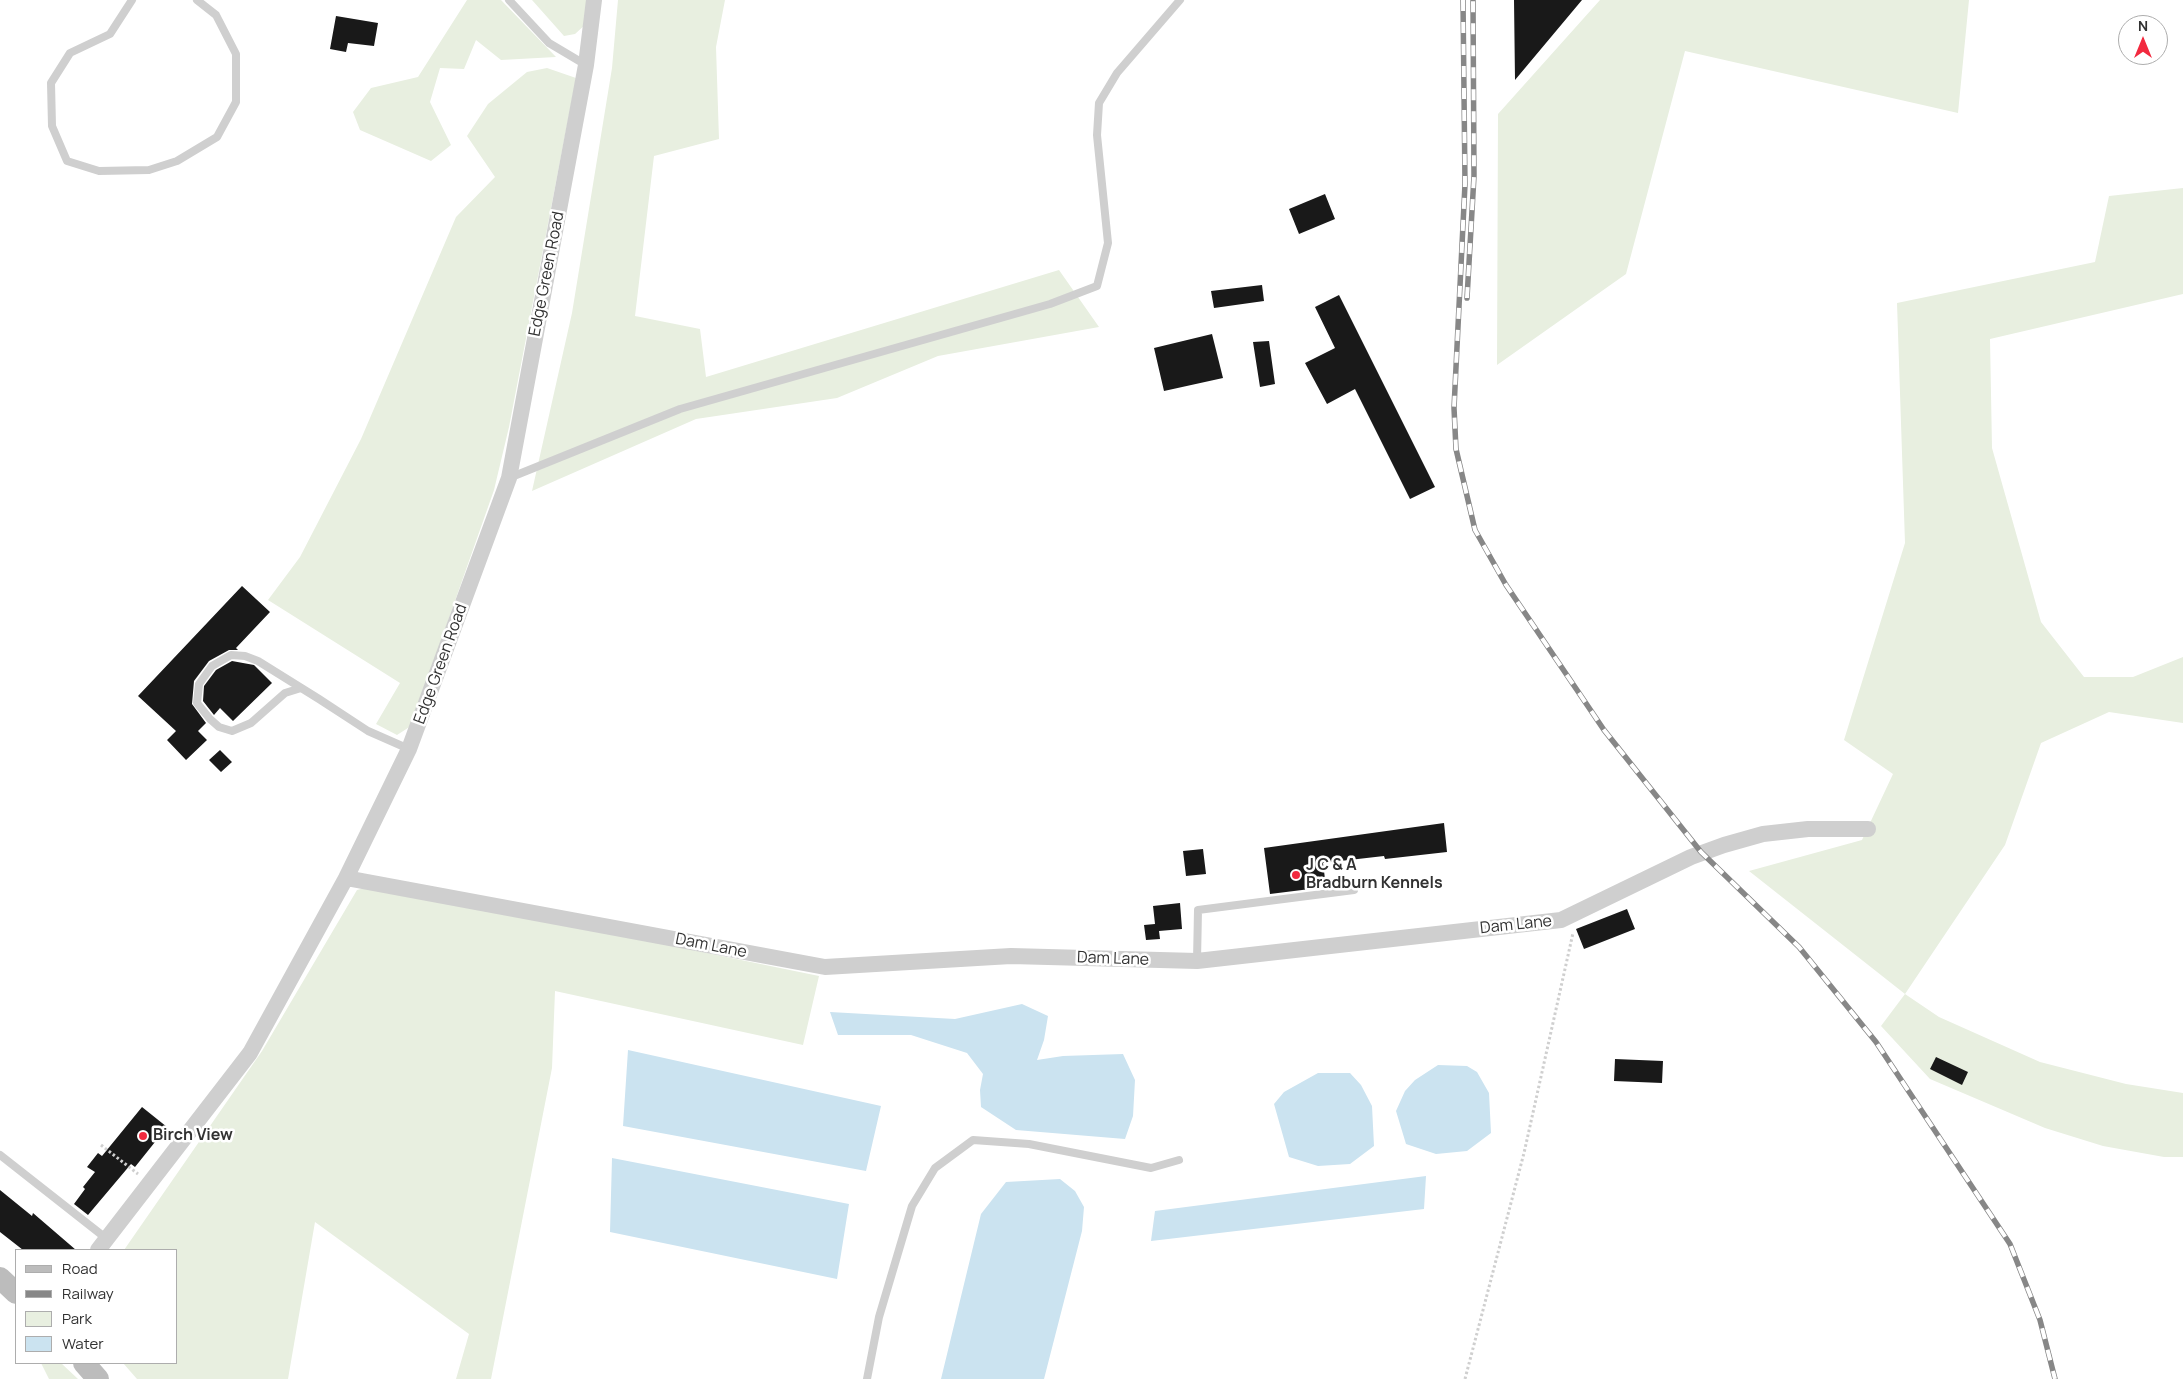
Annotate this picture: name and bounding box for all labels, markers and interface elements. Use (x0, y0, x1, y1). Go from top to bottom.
north arrow (2118, 15, 2168, 65)
text: N (2138, 16, 2148, 35)
street label: Edge Green Road (525, 210, 569, 338)
street label: Edge Green Road (410, 601, 472, 727)
place label: J C & A Bradburn Kennels (1306, 856, 1443, 894)
marker: J C & A Bradburn Kennels (1290, 869, 1302, 881)
street label: Dam Lane (1479, 912, 1553, 938)
street label: Dam Lane (674, 930, 748, 962)
street label: Dam Lane (1077, 948, 1149, 970)
place label: Birch View (153, 1126, 233, 1146)
marker: Birch View (137, 1130, 149, 1142)
legend (15, 1249, 178, 1364)
text: Road (62, 1258, 98, 1279)
text: Railway (62, 1283, 114, 1304)
text: Park (62, 1308, 92, 1329)
text: Water (62, 1333, 104, 1354)

